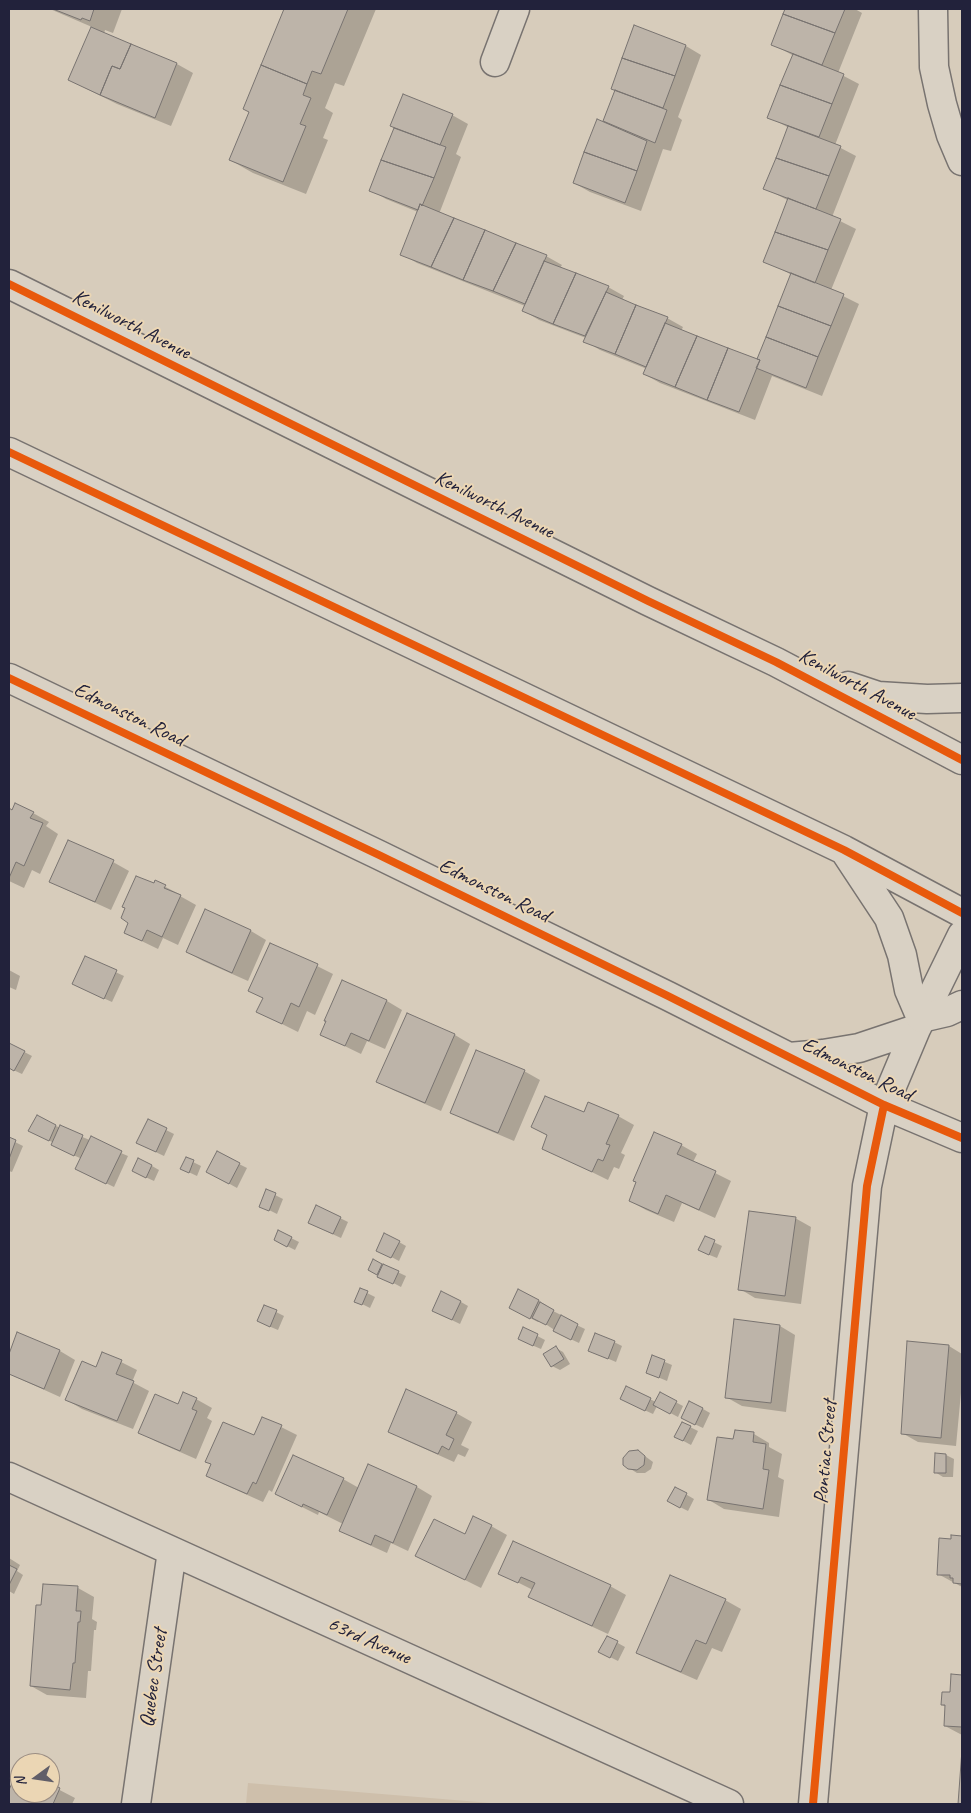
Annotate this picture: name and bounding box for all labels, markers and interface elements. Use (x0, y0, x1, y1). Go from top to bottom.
street label: Kenilworth Avenue (68, 284, 194, 366)
street label: Kenilworth Avenue (430, 465, 558, 545)
street label: Kenilworth Avenue (794, 644, 920, 726)
street label: Edmonston Road (69, 677, 189, 753)
street label: Edmonston Road (434, 853, 554, 929)
street label: Edmonston Road (797, 1032, 917, 1108)
street label: Pontiac Street (809, 1399, 843, 1505)
street label: 63rd Avenue (324, 1612, 414, 1670)
street label: Quebec Street (135, 1627, 173, 1729)
north arrow (10, 1753, 60, 1803)
text: N (12, 1775, 30, 1788)

